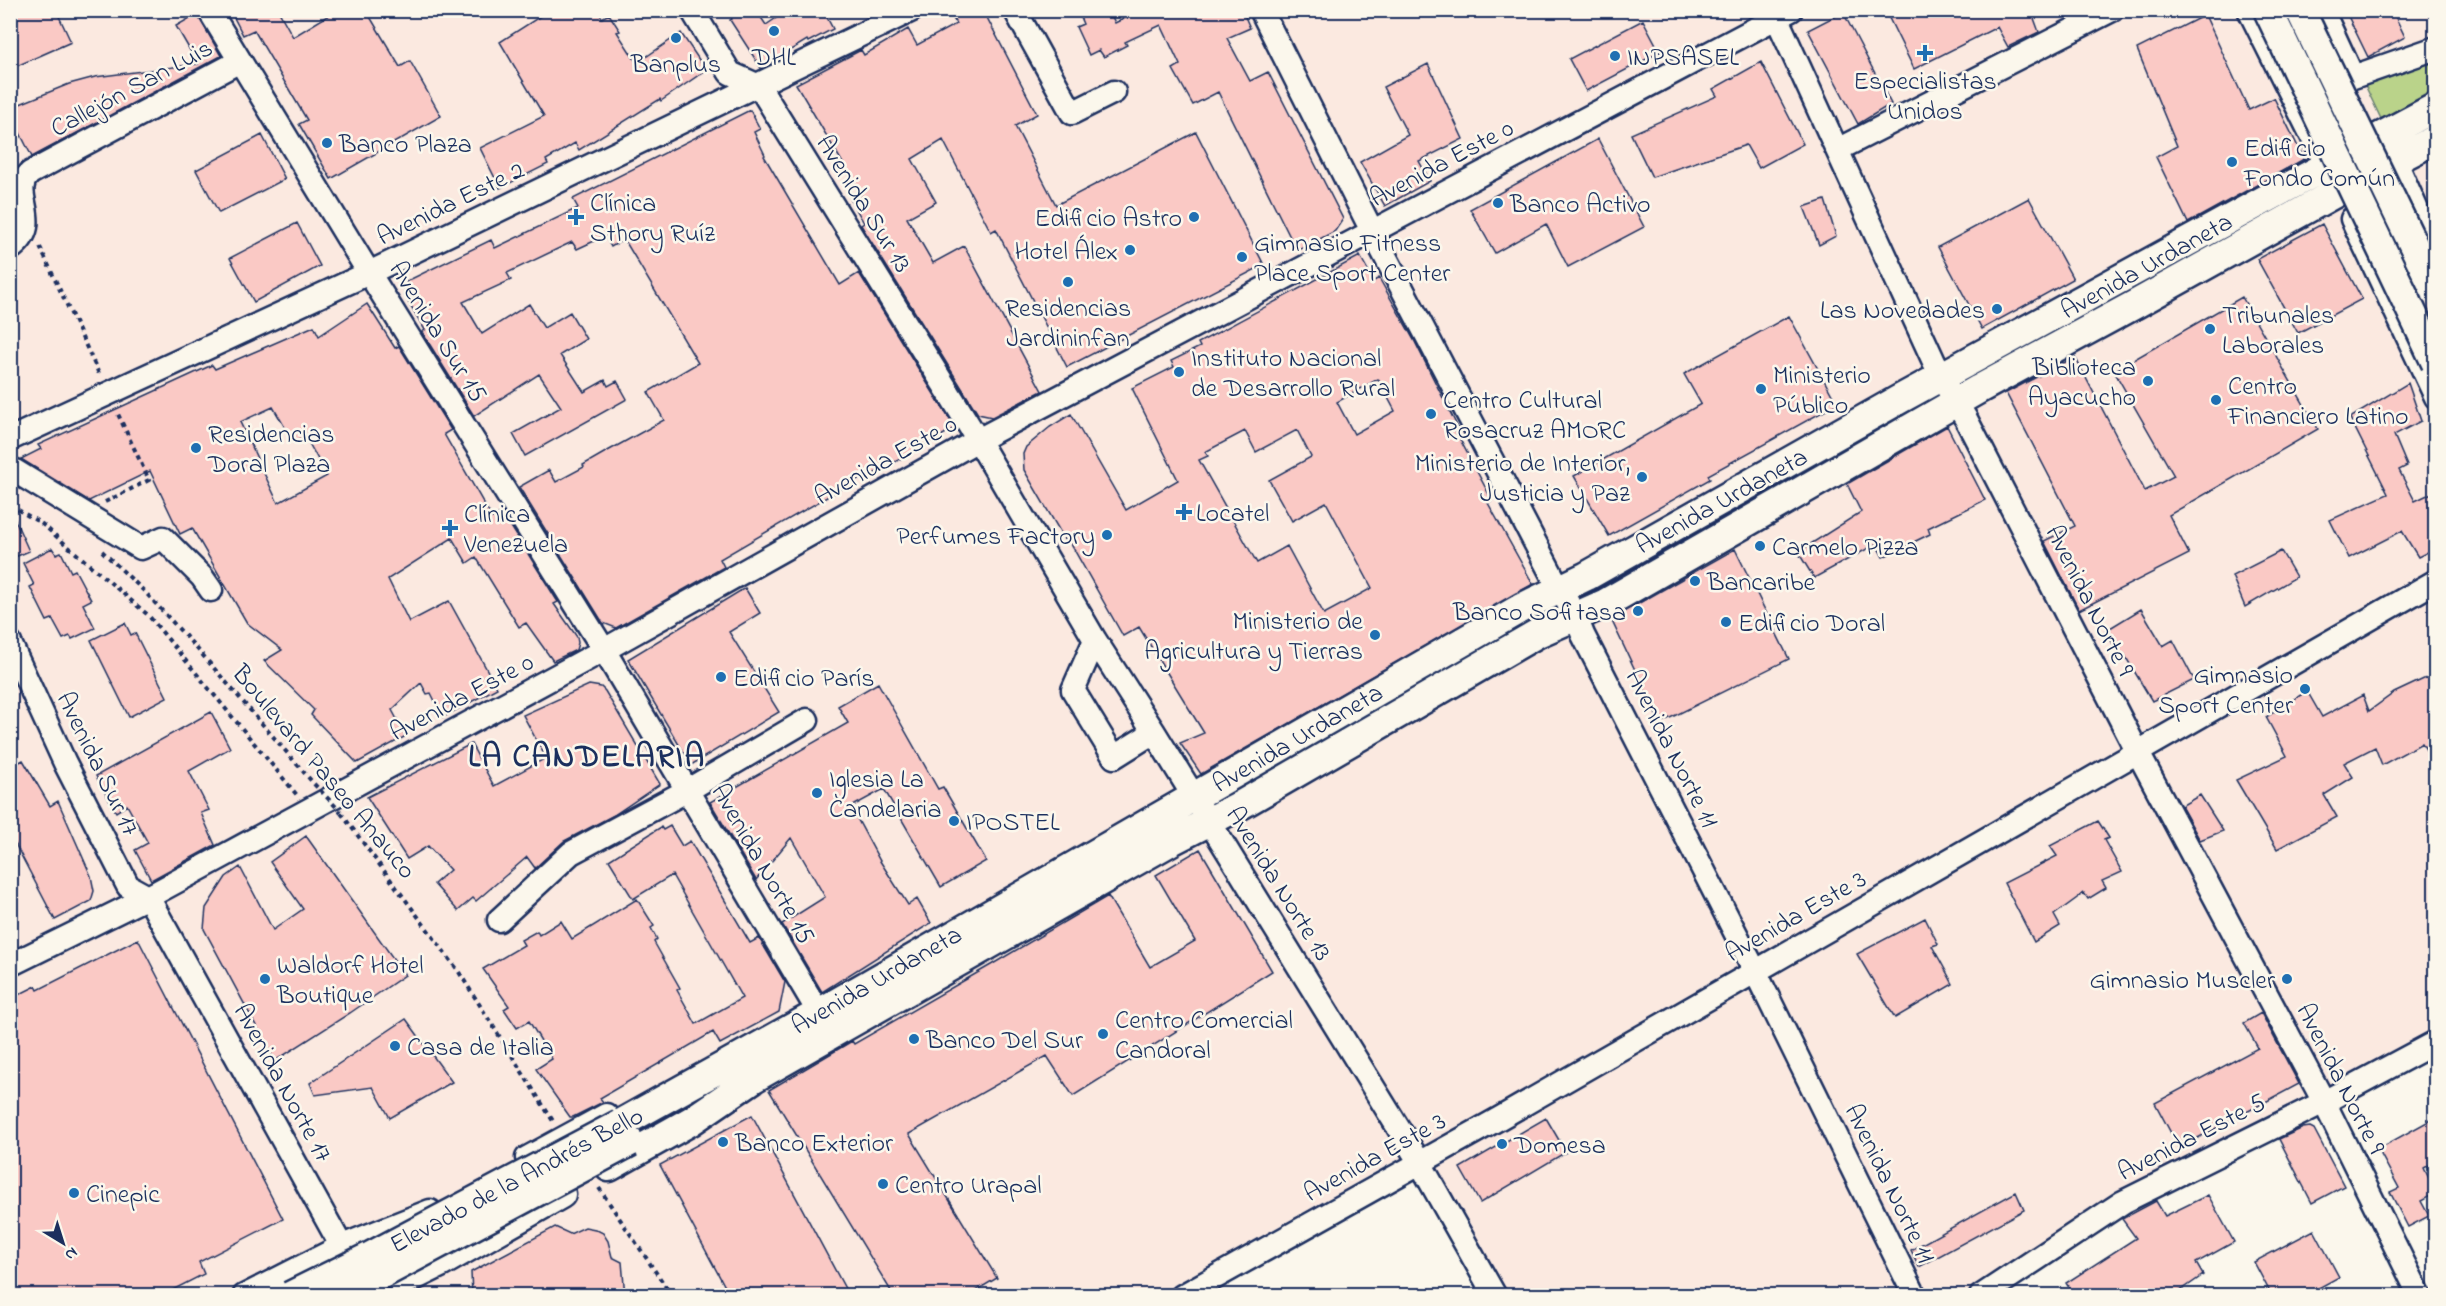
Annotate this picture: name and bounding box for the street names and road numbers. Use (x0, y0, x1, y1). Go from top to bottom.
street label: Callejón San Luis (44, 31, 220, 148)
street label: Avenida Este 0 (1364, 111, 1521, 219)
street label: Avenida Sur 13 (805, 128, 920, 281)
street label: Avenida Este 2 (371, 153, 532, 257)
street label: Avenida Urdaneta (2054, 205, 2240, 331)
street label: Avenida Sur 15 (378, 255, 495, 411)
street label: Avenida Este 0 (808, 407, 965, 517)
street label: Avenida Urdaneta (1629, 440, 1815, 566)
street label: Avenida Norte 9 (2034, 519, 2143, 684)
street label: Avenida Este 0 (384, 645, 541, 753)
street label: Boulevard Paseo Anauco (221, 656, 424, 889)
street label: Avenida Norte 11 (1614, 663, 1727, 835)
street label: Avenida Urdaneta (1206, 675, 1391, 804)
street label: Avenida Sur 17 (45, 686, 148, 843)
street label: Avenida Norte 15 (700, 777, 823, 952)
street label: Avenida Norte 13 (1215, 800, 1340, 969)
street label: Avenida Este 3 (1719, 862, 1874, 973)
street label: Avenida Urdaneta (785, 917, 970, 1046)
street label: Avenida Norte 17 (222, 997, 341, 1170)
street label: Avenida Norte 9 (2285, 997, 2394, 1162)
street label: Avenida Este 5 (2112, 1085, 2273, 1192)
street label: Avenida Norte 11 (1833, 1098, 1943, 1271)
street label: Elevado de la Andrés Bello (384, 1099, 651, 1265)
street label: Avenida Este 3 (1297, 1104, 1454, 1213)

